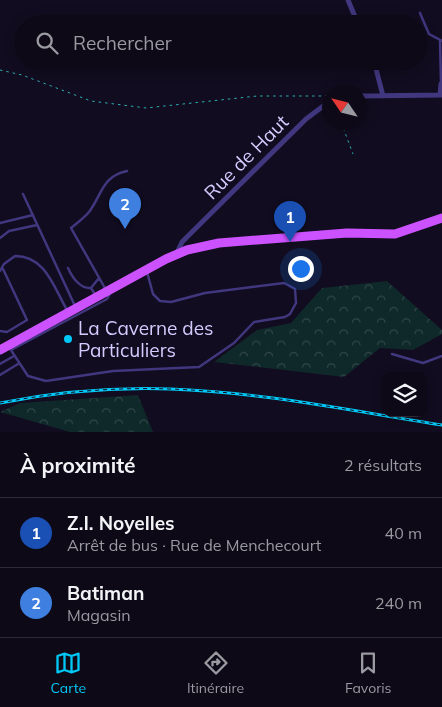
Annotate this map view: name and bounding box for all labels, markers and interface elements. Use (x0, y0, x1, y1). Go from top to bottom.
search box (15, 15, 427, 70)
icon: search (33, 29, 61, 57)
text: Rechercher (73, 31, 172, 55)
north arrow (322, 85, 367, 130)
street label: Rue de Haut (199, 109, 294, 204)
pin: 2 (109, 188, 141, 229)
pin: 1 (274, 201, 306, 242)
your location (288, 256, 314, 282)
place label: La Caverne des Particuliers (78, 316, 213, 362)
marker: La Caverne des Particuliers (62, 333, 74, 345)
map controls (382, 372, 427, 417)
button: layers (382, 372, 427, 417)
text: À proximité (20, 452, 136, 478)
text: 2 résultats (344, 455, 422, 475)
text: Z.I. Noyelles (67, 511, 175, 535)
text: 1 (31, 523, 41, 543)
text: 40 m (385, 523, 422, 543)
text: Arrêt de bus · Rue de Menchecourt (67, 535, 321, 555)
text: Batiman (67, 581, 144, 605)
text: 2 (31, 593, 41, 613)
text: 240 m (375, 593, 422, 613)
text: Magasin (67, 605, 131, 625)
tab: Carte (50, 649, 86, 697)
tab: Itinéraire (187, 649, 244, 697)
tab: Favoris (345, 649, 392, 697)

